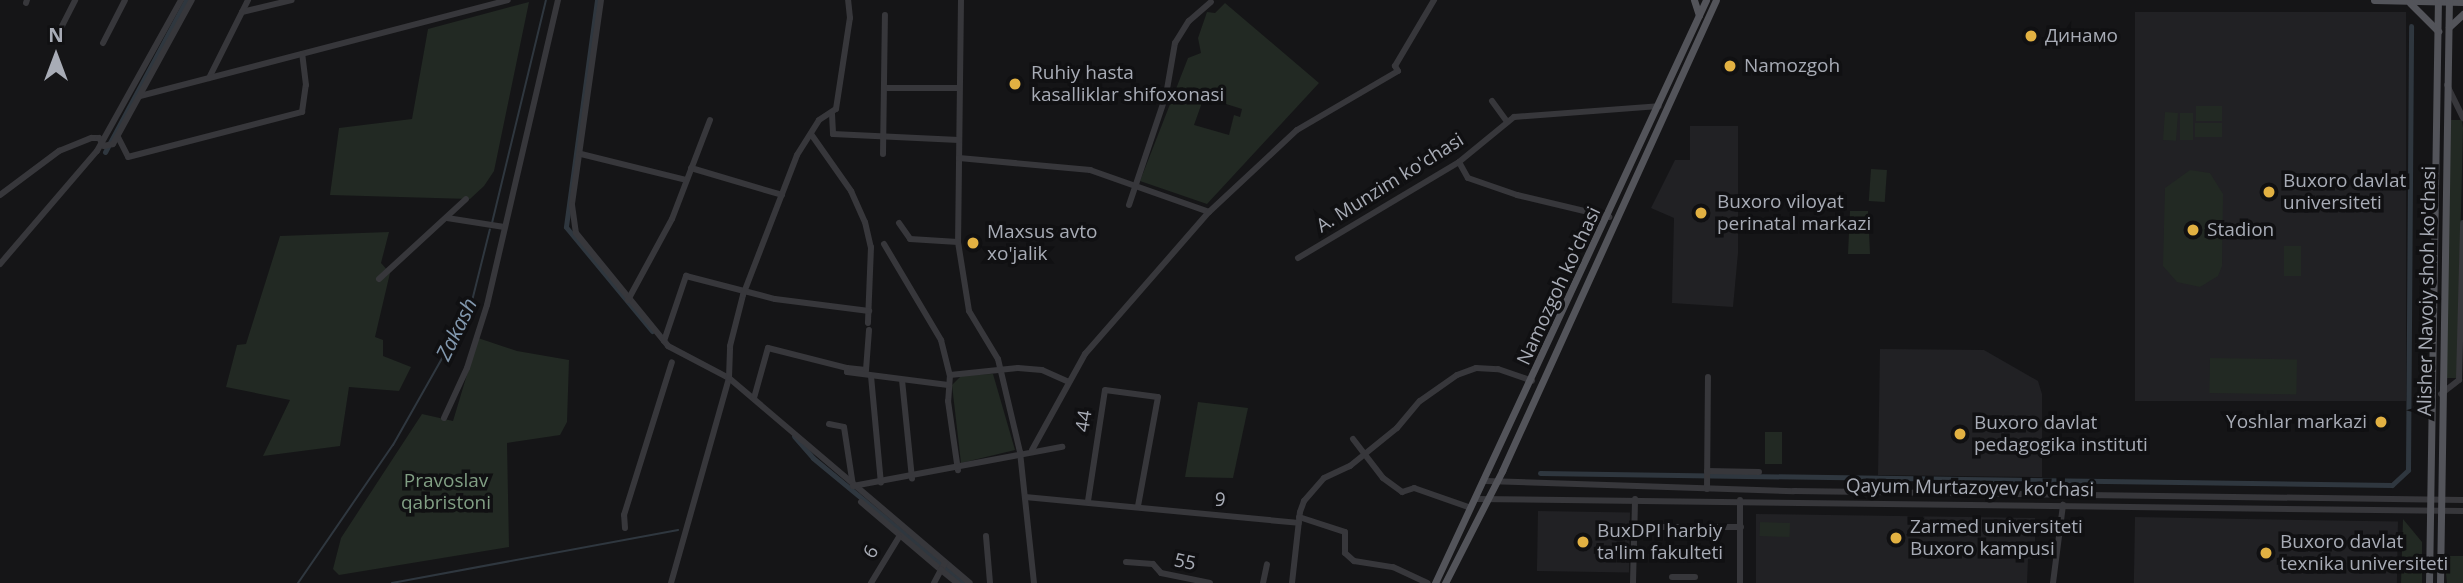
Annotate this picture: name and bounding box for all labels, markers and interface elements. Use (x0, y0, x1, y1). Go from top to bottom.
north arrow (21, 21, 91, 91)
text: N (48, 22, 64, 48)
place label: Динамо (2045, 25, 2118, 47)
marker: Динамо (2023, 28, 2039, 44)
place label: Namozgoh (1744, 55, 1840, 77)
marker: Namozgoh (1722, 58, 1738, 74)
place label: Ruhiy hasta kasalliklar shifoxonasi (1031, 62, 1224, 106)
marker: Ruhiy hasta kasalliklar shifoxonasi (1005, 74, 1025, 94)
street label: A. Munzim ko'chasi (1312, 128, 1468, 238)
street label: Alisher Navoiy shoh ko'chasi (2413, 166, 2441, 416)
place label: Buxoro davlat universiteti (2283, 170, 2406, 214)
marker: Buxoro davlat universiteti (2261, 184, 2277, 200)
place label: Buxoro viloyat perinatal markazi (1717, 191, 1871, 235)
street label: Namozgoh ko'chasi (1512, 203, 1606, 369)
marker: Buxoro viloyat perinatal markazi (1691, 203, 1711, 223)
place label: Stadion (2207, 219, 2274, 241)
place label: Maxsus avto xo'jalik (987, 221, 1098, 265)
marker: Stadion (2185, 222, 2201, 238)
marker: Maxsus avto xo'jalik (965, 235, 981, 251)
water label: Zakash (430, 294, 482, 364)
street label: 44 (1071, 408, 1097, 434)
place label: Yoshlar markazi (2226, 411, 2367, 433)
place label: Buxoro davlat pedagogika instituti (1974, 412, 2148, 456)
marker: Yoshlar markazi (2373, 414, 2389, 430)
marker: Buxoro davlat pedagogika instituti (1952, 426, 1968, 442)
park label: Pravoslav qabristoni (401, 470, 491, 514)
street label: Qayum Murtazoyev ko'chasi (1846, 474, 2094, 502)
street label: 9 (1213, 488, 1227, 512)
place label: Zarmed universiteti Buxoro kampusi (1910, 516, 2083, 560)
place label: BuxDPI harbiy ta'lim fakulteti (1597, 520, 1723, 564)
marker: Zarmed universiteti Buxoro kampusi (1888, 530, 1904, 546)
place label: Buxoro davlat texnika universiteti (2280, 531, 2448, 575)
marker: BuxDPI harbiy ta'lim fakulteti (1575, 534, 1591, 550)
street label: 6 (858, 541, 884, 563)
marker: Buxoro davlat texnika universiteti (2258, 545, 2274, 561)
street label: 55 (1172, 549, 1198, 575)

